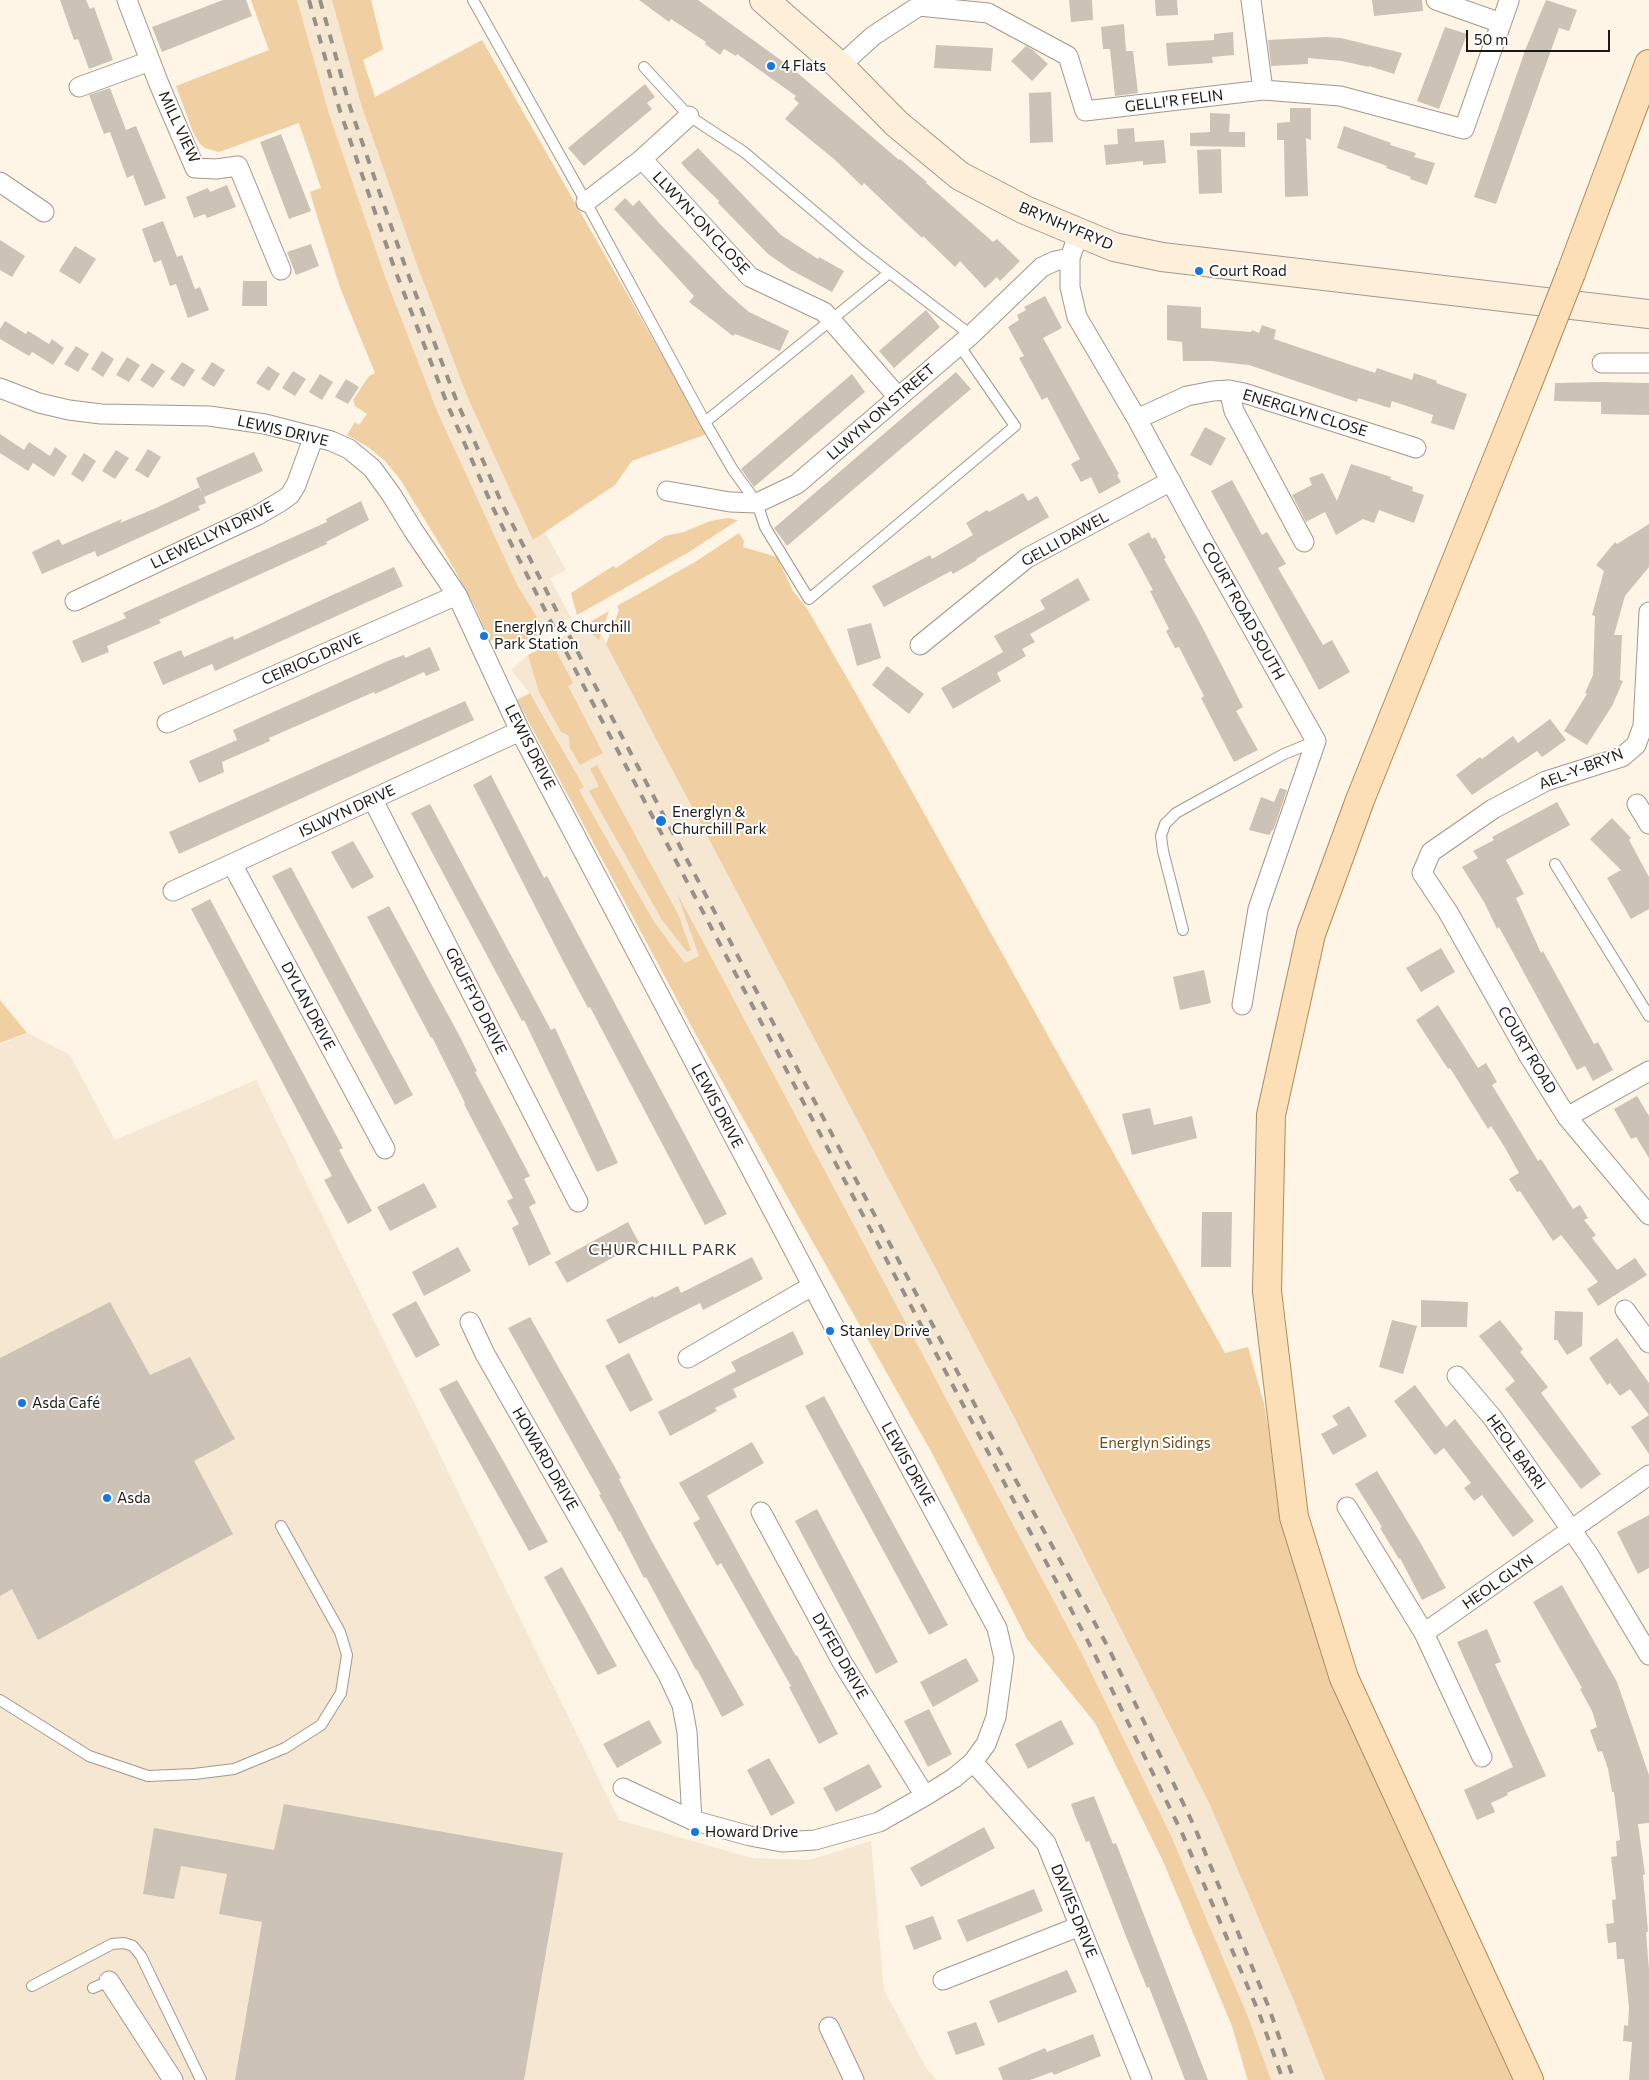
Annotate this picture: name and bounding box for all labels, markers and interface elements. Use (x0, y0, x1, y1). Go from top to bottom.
scale bar (1469, 20, 1613, 52)
text: 50 m (1474, 30, 1508, 48)
place label: 4 Flats (781, 57, 826, 75)
marker: 4 Flats (765, 60, 777, 72)
street label: GELLI'R FELIN (1124, 86, 1224, 116)
street label: MILL VIEW (155, 88, 203, 166)
street label: LLWYN-ON CLOSE (649, 168, 753, 278)
street label: BRYNHYFRYD (1016, 198, 1116, 254)
place label: Court Road (1209, 262, 1287, 280)
marker: Court Road (1193, 265, 1205, 277)
street label: LLWYN ON STREET (823, 360, 939, 464)
street label: ENERGLYN CLOSE (1241, 385, 1369, 441)
street label: LEWIS DRIVE (236, 412, 330, 450)
street label: LLEWELLYN DRIVE (148, 497, 276, 573)
street label: GELLI DAWEL (1018, 508, 1112, 570)
street label: COURT ROAD SOUTH (1198, 539, 1288, 683)
place label: Energlyn & Churchill Park Station (494, 618, 631, 653)
street label: CEIRIOG DRIVE (259, 629, 365, 689)
marker: Energlyn & Churchill Park Station (478, 630, 490, 642)
street label: LEWIS DRIVE (501, 701, 559, 793)
street label: AEL-Y-BRYN (1536, 745, 1626, 793)
street label: ISLWYN DRIVE (296, 781, 398, 841)
place label: Energlyn & Churchill Park (672, 803, 767, 838)
marker: Energlyn & Churchill Park (654, 814, 668, 828)
street label: GRUFFYD DRIVE (441, 945, 511, 1057)
street label: DYLAN DRIVE (277, 959, 339, 1053)
street label: COURT ROAD (1494, 1003, 1560, 1097)
street label: LEWIS DRIVE (687, 1061, 747, 1151)
district label: CHURCHILL PARK (586, 1240, 740, 1260)
place label: Stanley Drive (840, 1322, 930, 1340)
marker: Stanley Drive (824, 1325, 836, 1337)
place label: Asda Café (32, 1394, 100, 1412)
marker: Asda Café (16, 1397, 28, 1409)
street label: HOWARD DRIVE (508, 1404, 582, 1514)
street label: HEOL BARRI (1483, 1411, 1549, 1493)
street label: LEWIS DRIVE (878, 1419, 938, 1509)
park label: Energlyn Sidings (1099, 1434, 1211, 1452)
place label: Asda (117, 1489, 151, 1507)
marker: Asda (101, 1492, 113, 1504)
street label: HEOL GLYN (1459, 1551, 1537, 1613)
street label: DYFED DRIVE (808, 1610, 872, 1702)
place label: Howard Drive (705, 1823, 798, 1841)
marker: Howard Drive (689, 1826, 701, 1838)
street label: DAVIES DRIVE (1047, 1862, 1101, 1960)

